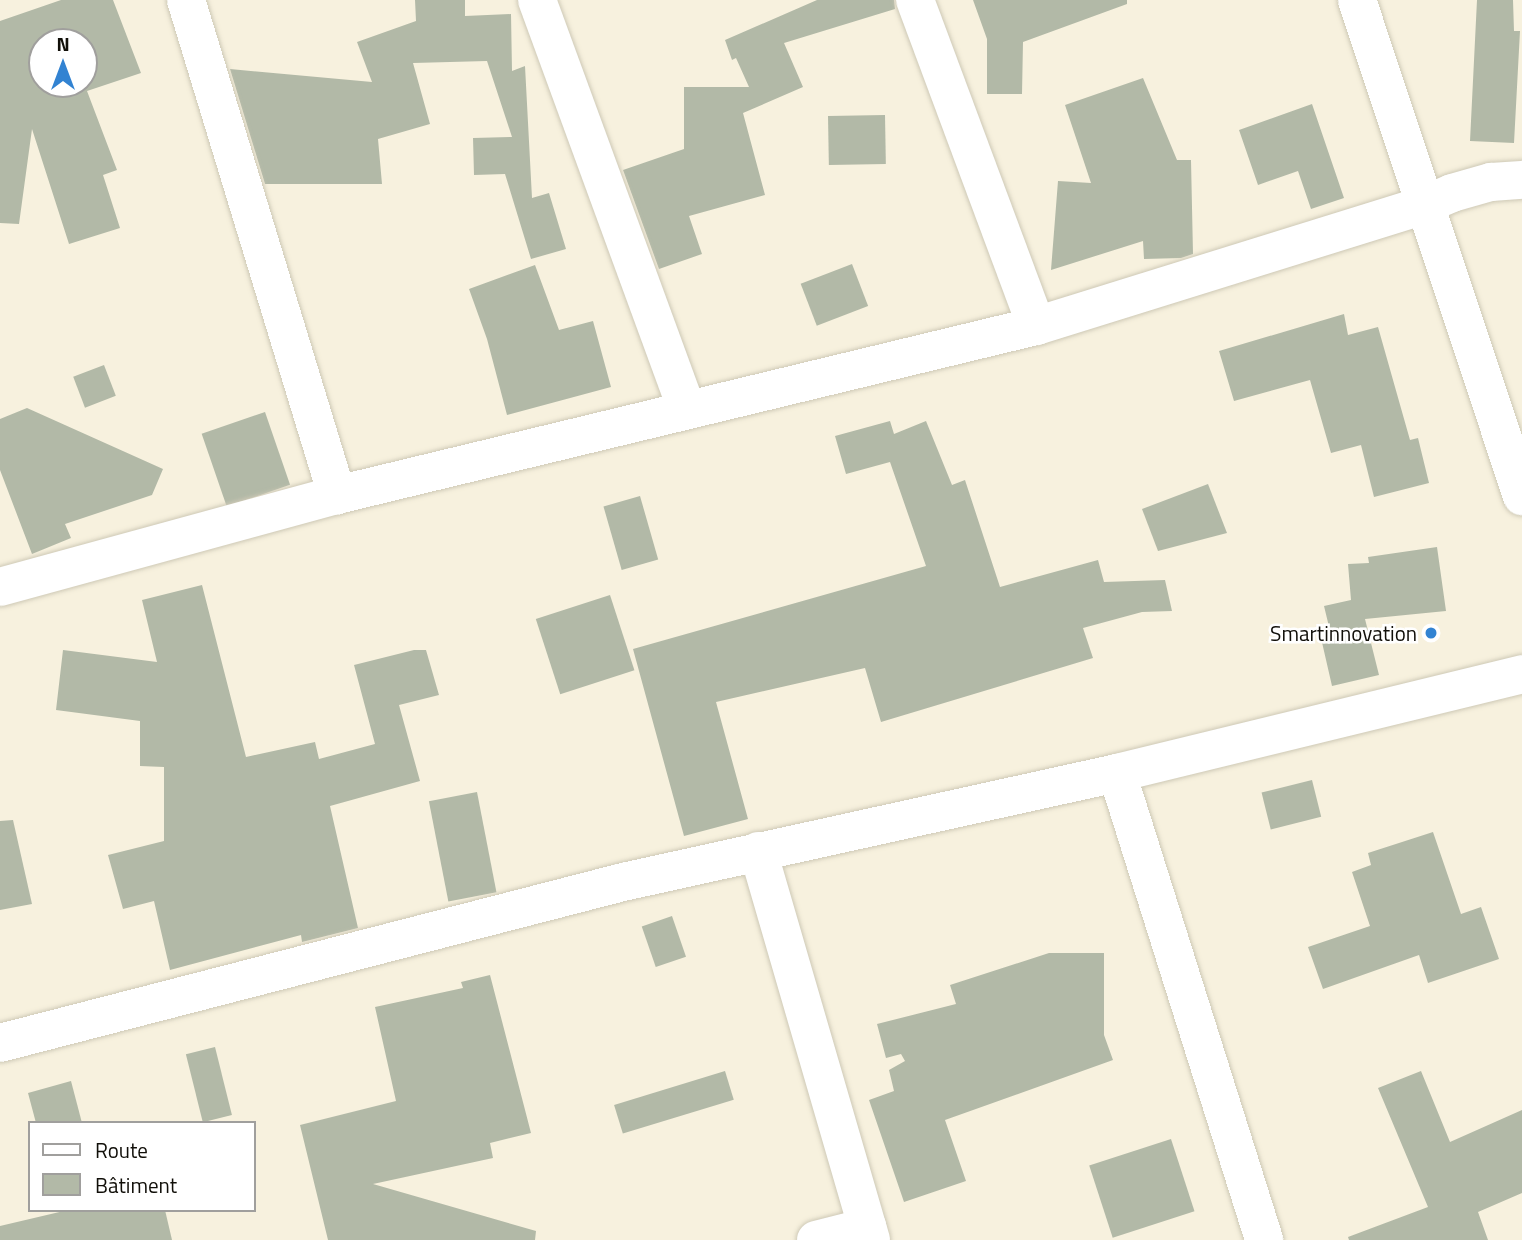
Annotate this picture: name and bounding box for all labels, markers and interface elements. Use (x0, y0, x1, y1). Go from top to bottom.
north arrow (28, 28, 98, 98)
text: N (56, 29, 70, 58)
place label: Smartinnovation (1270, 620, 1417, 646)
marker: Smartinnovation (1423, 625, 1439, 641)
legend (28, 1121, 256, 1212)
text: Route (95, 1134, 148, 1166)
text: Bâtiment (95, 1169, 177, 1201)

